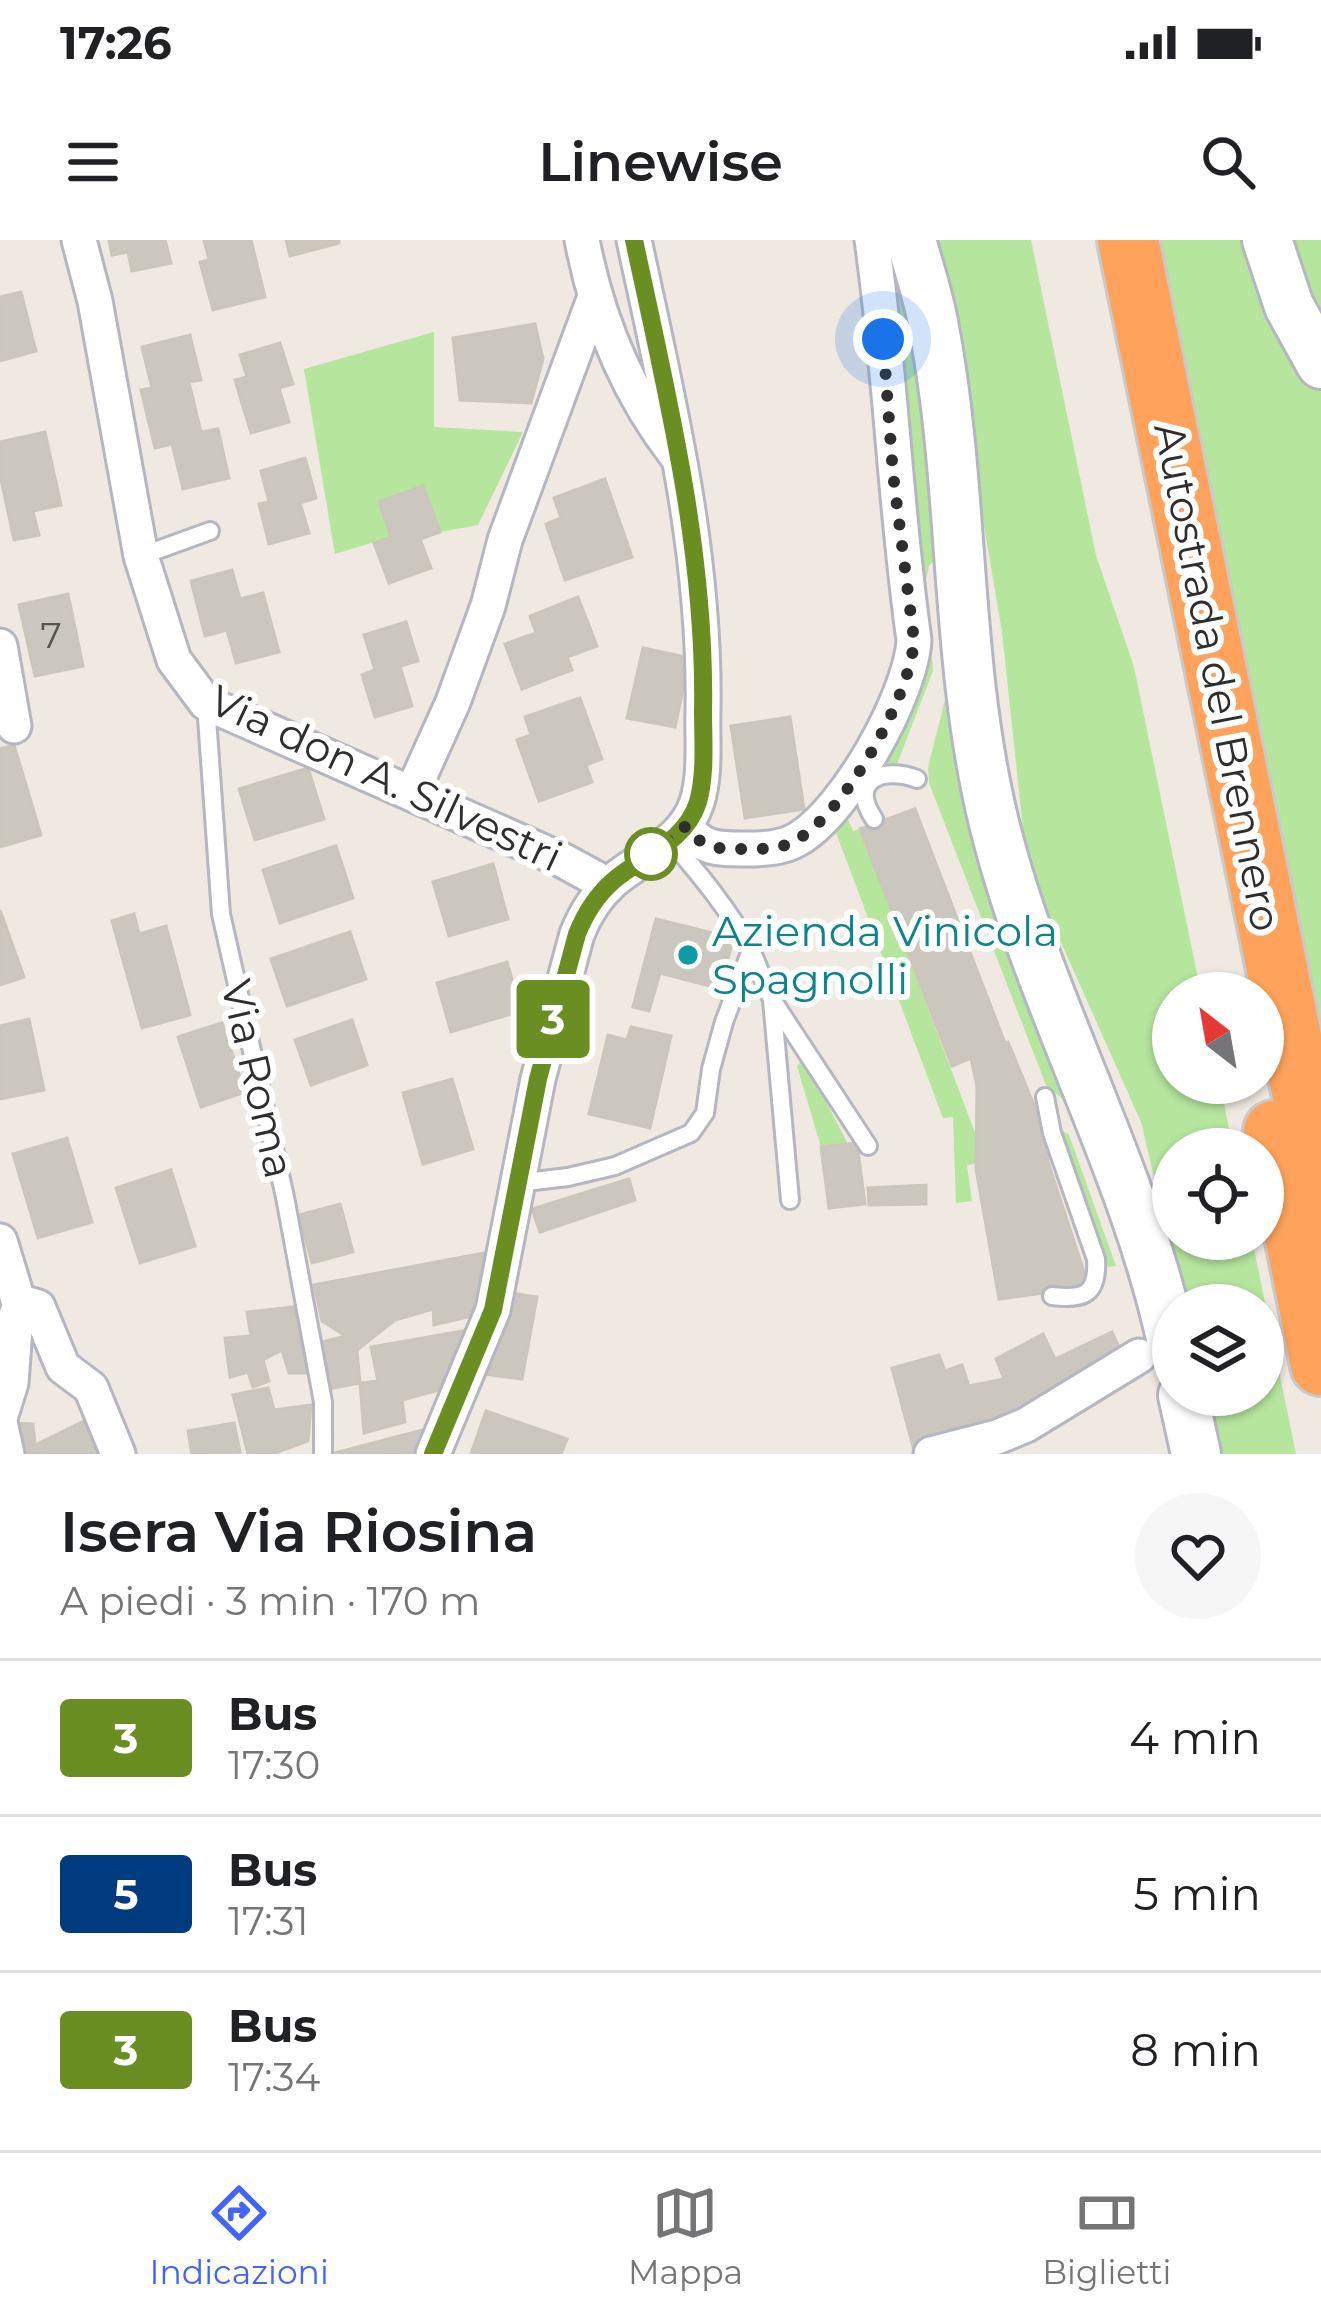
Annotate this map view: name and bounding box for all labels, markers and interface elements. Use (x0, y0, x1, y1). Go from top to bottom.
text: 17:26 (60, 15, 172, 70)
icon: menu (60, 129, 126, 195)
text: Linewise (538, 129, 783, 195)
icon: search (1195, 129, 1261, 195)
your location (853, 309, 913, 369)
street label: Autostrada del Brennero (1143, 419, 1293, 935)
house number: 7 (40, 613, 62, 657)
street label: Via don A. Silvestri (202, 674, 570, 882)
unlabelled marker (626, 829, 676, 879)
place label: Azienda Vinicola Spagnolli (712, 905, 1058, 1005)
marker: Azienda Vinicola Spagnolli (675, 942, 701, 968)
north arrow (1152, 972, 1284, 1104)
map controls (1152, 972, 1284, 1416)
street label: Via Roma (210, 975, 306, 1183)
line badge: 3 (514, 980, 592, 1058)
text: 3 (541, 993, 565, 1045)
button: locate (1152, 1128, 1284, 1260)
button: layers (1152, 1284, 1284, 1416)
button: heart (1135, 1493, 1261, 1619)
text: Isera Via Riosina (60, 1497, 537, 1566)
text: A piedi · 3 min · 170 m (60, 1577, 480, 1625)
text: Bus (228, 1686, 317, 1741)
text: 4 min (1129, 1710, 1261, 1765)
text: 3 (114, 1712, 138, 1764)
text: 17:30 (228, 1741, 320, 1789)
text: Bus (228, 1842, 317, 1897)
text: 5 min (1133, 1866, 1261, 1921)
text: 5 (114, 1868, 139, 1920)
text: 17:31 (228, 1897, 309, 1945)
text: Bus (228, 1998, 317, 2053)
text: 8 min (1130, 2022, 1261, 2077)
text: 3 (114, 2024, 138, 2076)
text: 17:34 (228, 2053, 320, 2101)
tab: Indicazioni (150, 2180, 329, 2292)
tab: Mappa (628, 2180, 743, 2292)
tab: Biglietti (1042, 2180, 1171, 2292)

